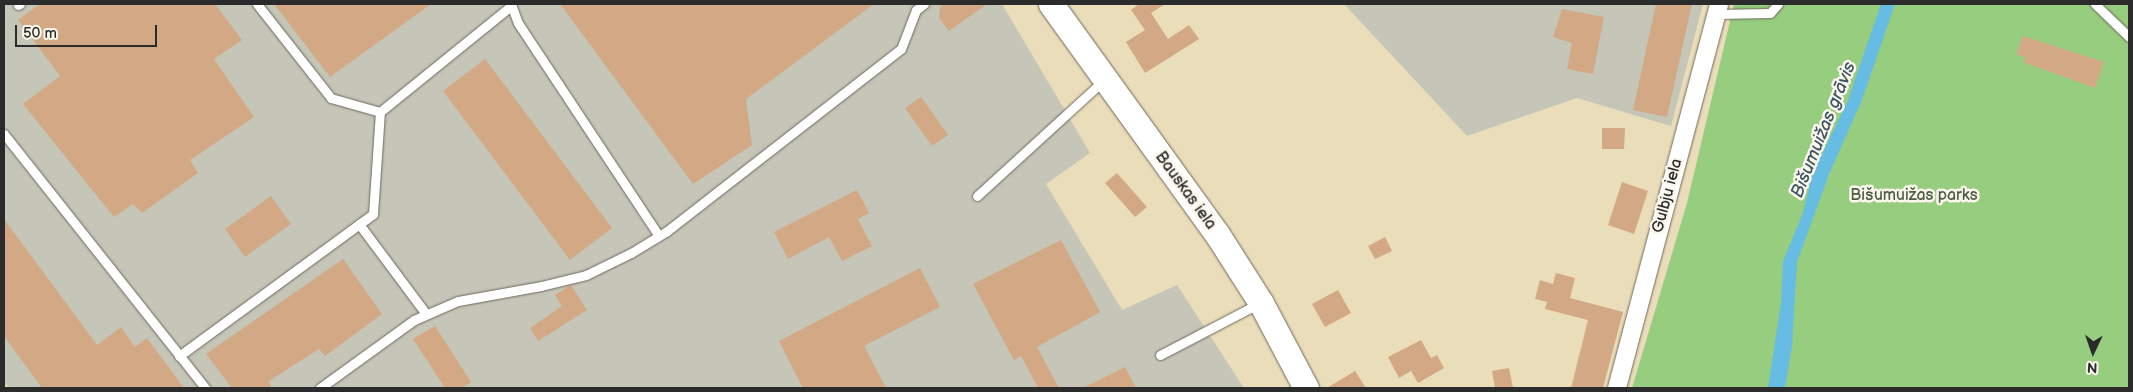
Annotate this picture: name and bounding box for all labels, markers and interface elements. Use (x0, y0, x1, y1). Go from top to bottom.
scale bar (18, 15, 160, 47)
text: 50 m (23, 24, 57, 43)
water label: Bišumuižas grāvis (1787, 59, 1861, 201)
street label: Bauskas iela (1150, 148, 1220, 234)
street label: Gulbju iela (1649, 157, 1687, 235)
park label: Bišumuižas parks (1850, 186, 1978, 206)
north arrow (2068, 327, 2118, 377)
text: N (2087, 359, 2098, 376)

